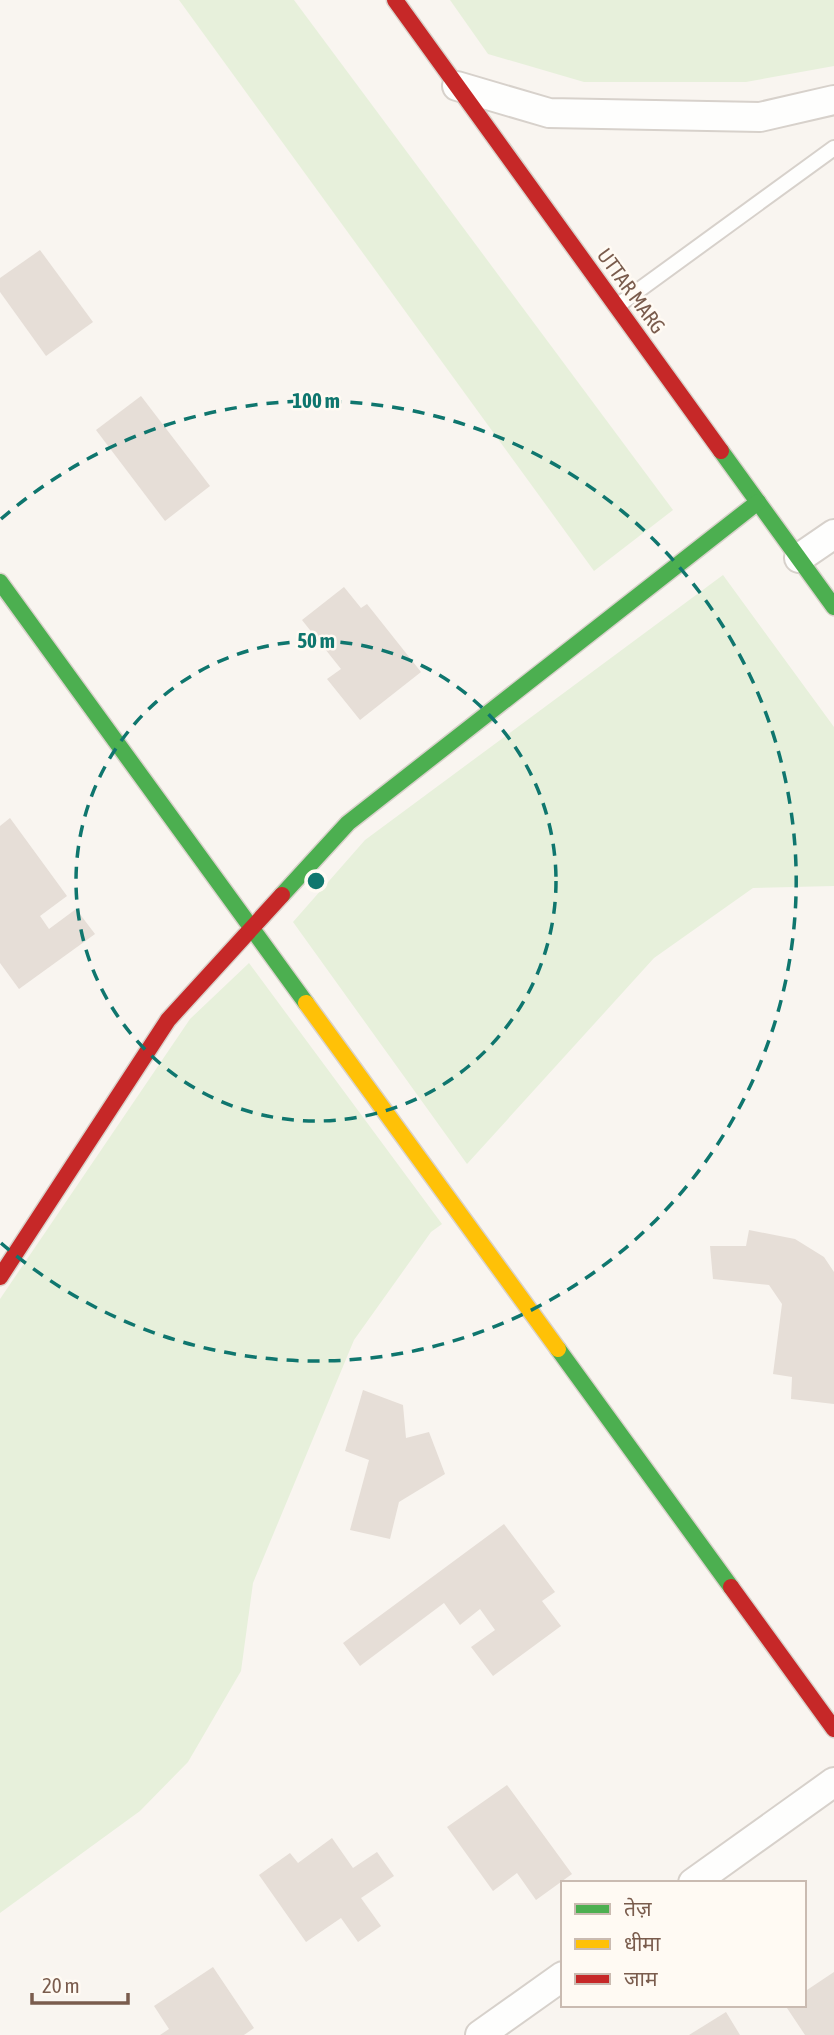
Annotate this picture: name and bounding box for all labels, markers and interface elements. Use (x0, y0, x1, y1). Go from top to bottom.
street label: UTTAR MARG (593, 243, 671, 338)
text: 100 m (292, 388, 340, 412)
text: 50 m (297, 628, 335, 652)
centre of rings (304, 869, 328, 893)
legend (561, 1881, 806, 2007)
text: तेज़ (624, 1896, 652, 1920)
text: धीमा (624, 1931, 661, 1955)
scale bar (32, 1962, 128, 2006)
text: जाम (624, 1966, 658, 1990)
text: 20 m (42, 1973, 80, 1997)

